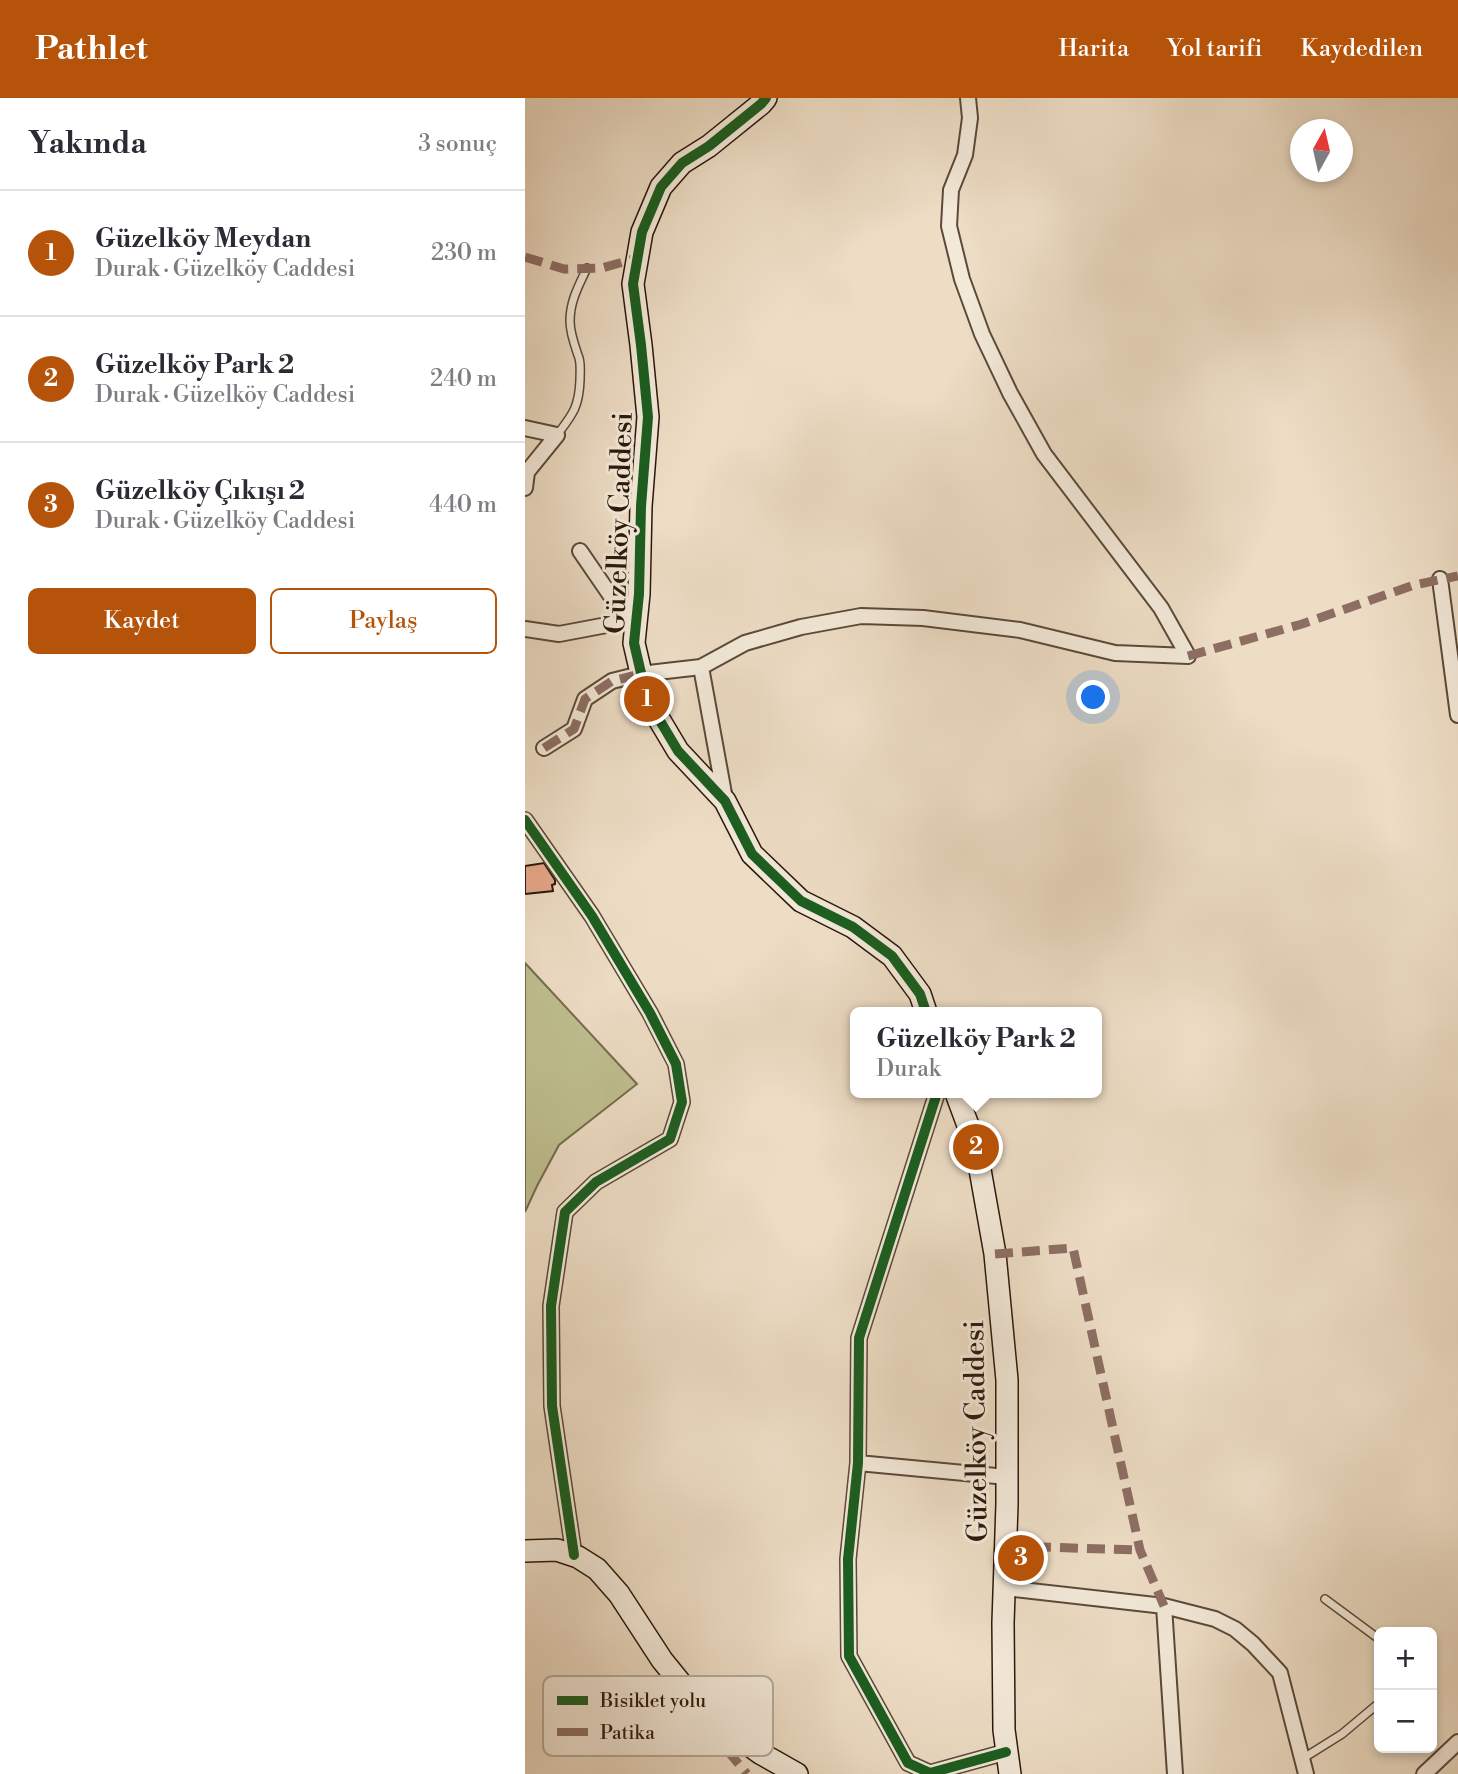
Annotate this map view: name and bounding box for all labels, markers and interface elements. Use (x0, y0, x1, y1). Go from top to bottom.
text: Pathlet (35, 29, 148, 70)
text: Harita (1058, 34, 1129, 64)
text: Yol tarifi (1167, 34, 1262, 64)
text: Kaydedilen (1300, 34, 1423, 64)
north arrow (1290, 119, 1353, 182)
text: Yakında (28, 125, 147, 163)
text: 3 sonuç (418, 130, 497, 158)
text: Güzelköy Meydan (95, 223, 311, 255)
text: 1 (45, 239, 57, 267)
text: 230 m (431, 239, 497, 267)
text: Durak · Güzelköy Caddesi (95, 255, 355, 283)
text: Güzelköy Park 2 (95, 349, 294, 381)
text: 2 (44, 365, 58, 393)
text: 240 m (430, 365, 497, 393)
text: Durak · Güzelköy Caddesi (95, 381, 355, 409)
street label: Güzelköy Caddesi (598, 411, 641, 635)
text: Güzelköy Çıkışı 2 (95, 475, 305, 507)
text: 3 (44, 491, 58, 519)
text: 440 m (429, 491, 497, 519)
text: Durak · Güzelköy Caddesi (95, 507, 355, 535)
button: Kaydet (28, 588, 256, 654)
button: Paylaş (270, 588, 497, 654)
pin: 1 (624, 673, 670, 725)
your location (1076, 680, 1110, 714)
popup (850, 1007, 1102, 1098)
text: Güzelköy Park 2 (876, 1023, 1076, 1055)
text: Durak (876, 1055, 941, 1083)
pin: 2 (953, 1121, 999, 1173)
street label: Güzelköy Caddesi (957, 1320, 996, 1542)
pin: 3 (998, 1532, 1044, 1584)
map controls (1374, 1627, 1437, 1753)
button: + (1374, 1627, 1437, 1690)
legend (543, 1676, 773, 1756)
text: Bisiklet yolu (599, 1689, 706, 1713)
button: − (1374, 1690, 1437, 1753)
text: Patika (600, 1721, 655, 1745)

